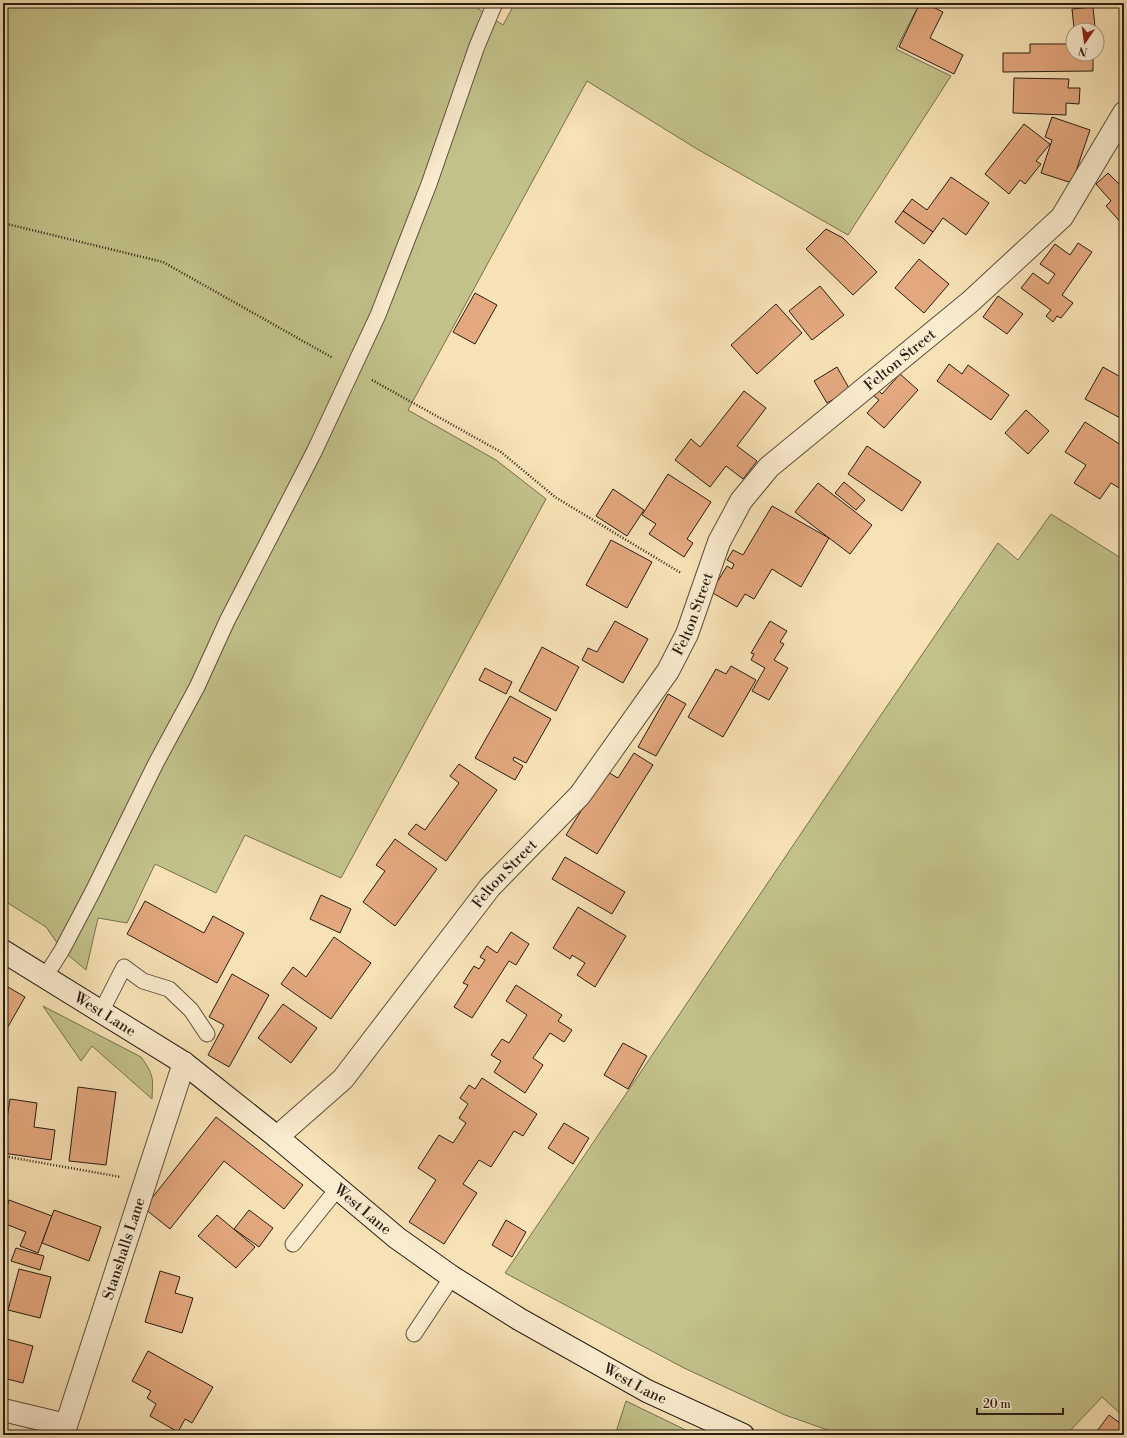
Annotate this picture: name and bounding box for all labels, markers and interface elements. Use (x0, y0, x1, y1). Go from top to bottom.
north arrow (1065, 22, 1105, 62)
text: N (1077, 43, 1089, 59)
street label: Felton Street (860, 324, 940, 395)
street label: Felton Street (668, 569, 717, 659)
street label: Felton Street (468, 835, 541, 912)
street label: West Lane (70, 987, 140, 1040)
street label: West Lane (329, 1179, 396, 1239)
street label: Stanshalls Lane (98, 1195, 149, 1302)
street label: West Lane (599, 1358, 670, 1408)
scale bar (977, 1390, 1063, 1416)
text: 20 m (983, 1397, 1011, 1412)

